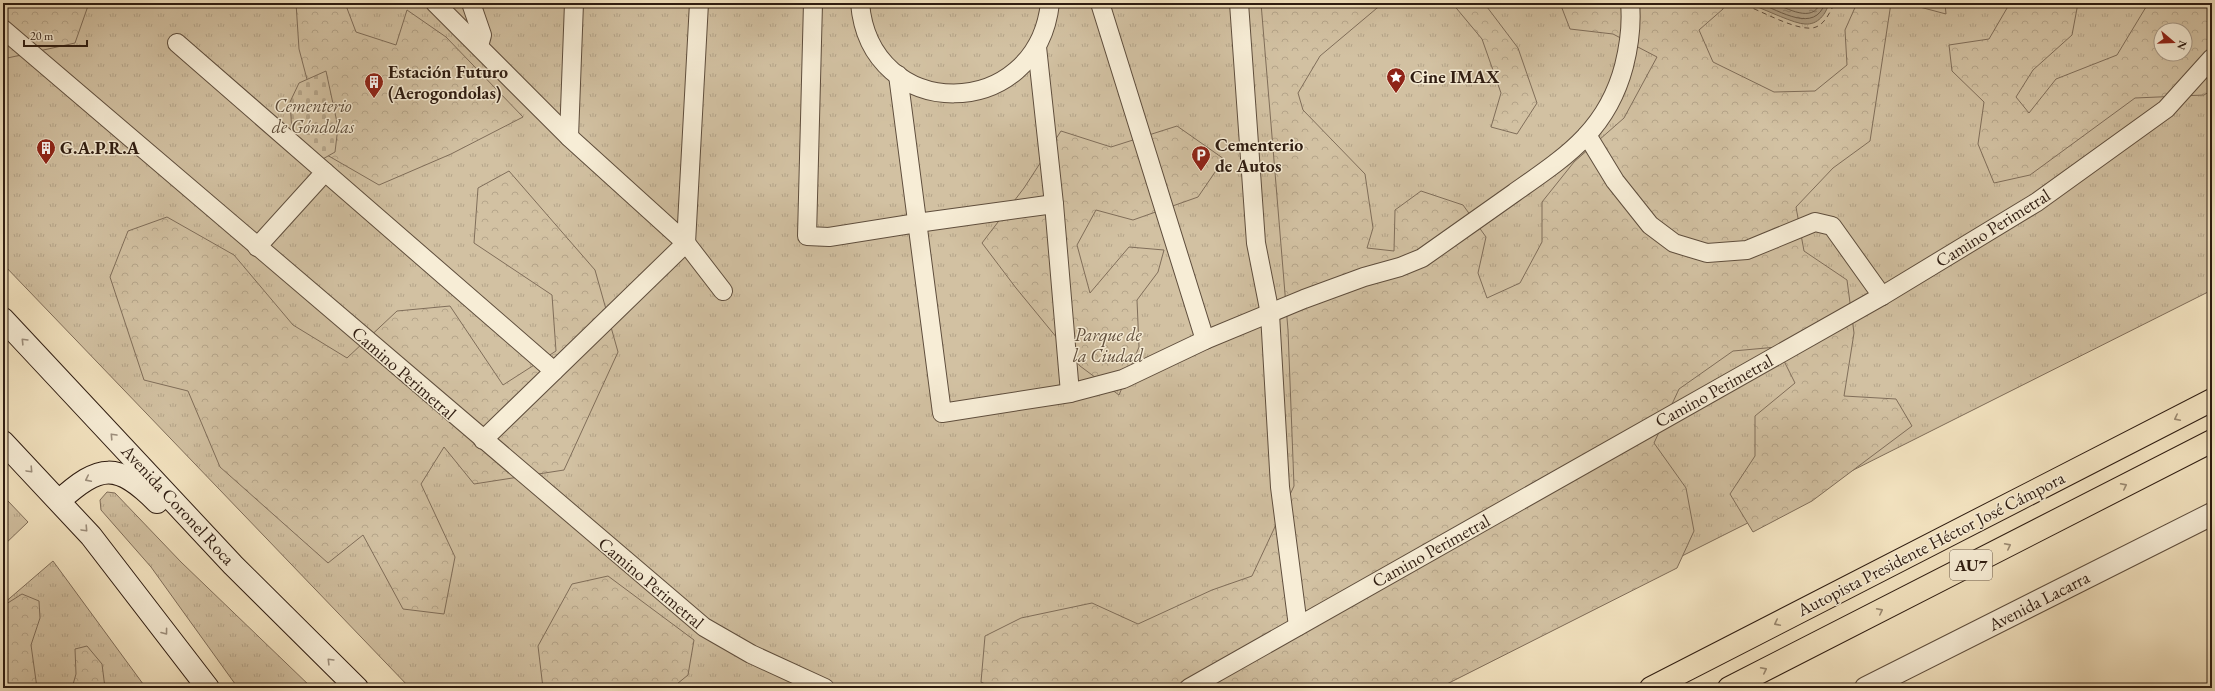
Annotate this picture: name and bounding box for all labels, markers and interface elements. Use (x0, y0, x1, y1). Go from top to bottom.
scale bar (24, 22, 87, 48)
north arrow (2153, 22, 2193, 62)
text: 20 m (30, 28, 54, 44)
text: N (2174, 39, 2191, 52)
place label: Estación Futuro (Aerogondolas) (388, 60, 508, 104)
place label: Cine IMAX (1410, 65, 1500, 88)
place icon: Cine IMAX (1385, 66, 1407, 94)
building icon: Estación Futuro (Aerogondolas) (363, 71, 385, 99)
park label: Cementerio de Góndolas (272, 94, 355, 138)
place label: Cementerio de Autos (1215, 133, 1303, 177)
place label: G.A.P.R.A (60, 136, 141, 159)
building icon: G.A.P.R.A (35, 137, 57, 165)
parking icon: Cementerio de Autos (1190, 144, 1212, 172)
street label: Camino Perimetral (1931, 183, 2054, 272)
street label: Camino Perimetral (347, 321, 461, 424)
park label: Parque de la Ciudad (1073, 323, 1144, 367)
one-way arrow (21, 338, 29, 346)
street label: Camino Perimetral (1651, 349, 1777, 432)
one-way arrow (2174, 413, 2181, 421)
one-way arrow (111, 433, 118, 440)
street label: Avenida Coronel Roca (116, 439, 241, 570)
one-way arrow (25, 465, 32, 472)
street label: Autopista Presidente Héctor José Cámpora (1792, 465, 2069, 622)
one-way arrow (85, 474, 93, 482)
one-way arrow (2119, 484, 2127, 491)
street label: Camino Perimetral (1368, 509, 1494, 592)
one-way arrow (81, 525, 88, 532)
street label: Camino Perimetral (594, 532, 709, 634)
one-way arrow (2004, 543, 2011, 550)
road number: AU7 (1950, 550, 1992, 580)
street label: Avenida Lacarra (1983, 565, 2094, 636)
one-way arrow (1875, 608, 1883, 616)
one-way arrow (1774, 618, 1781, 626)
one-way arrow (160, 628, 167, 635)
one-way arrow (327, 658, 334, 665)
one-way arrow (1760, 667, 1767, 675)

